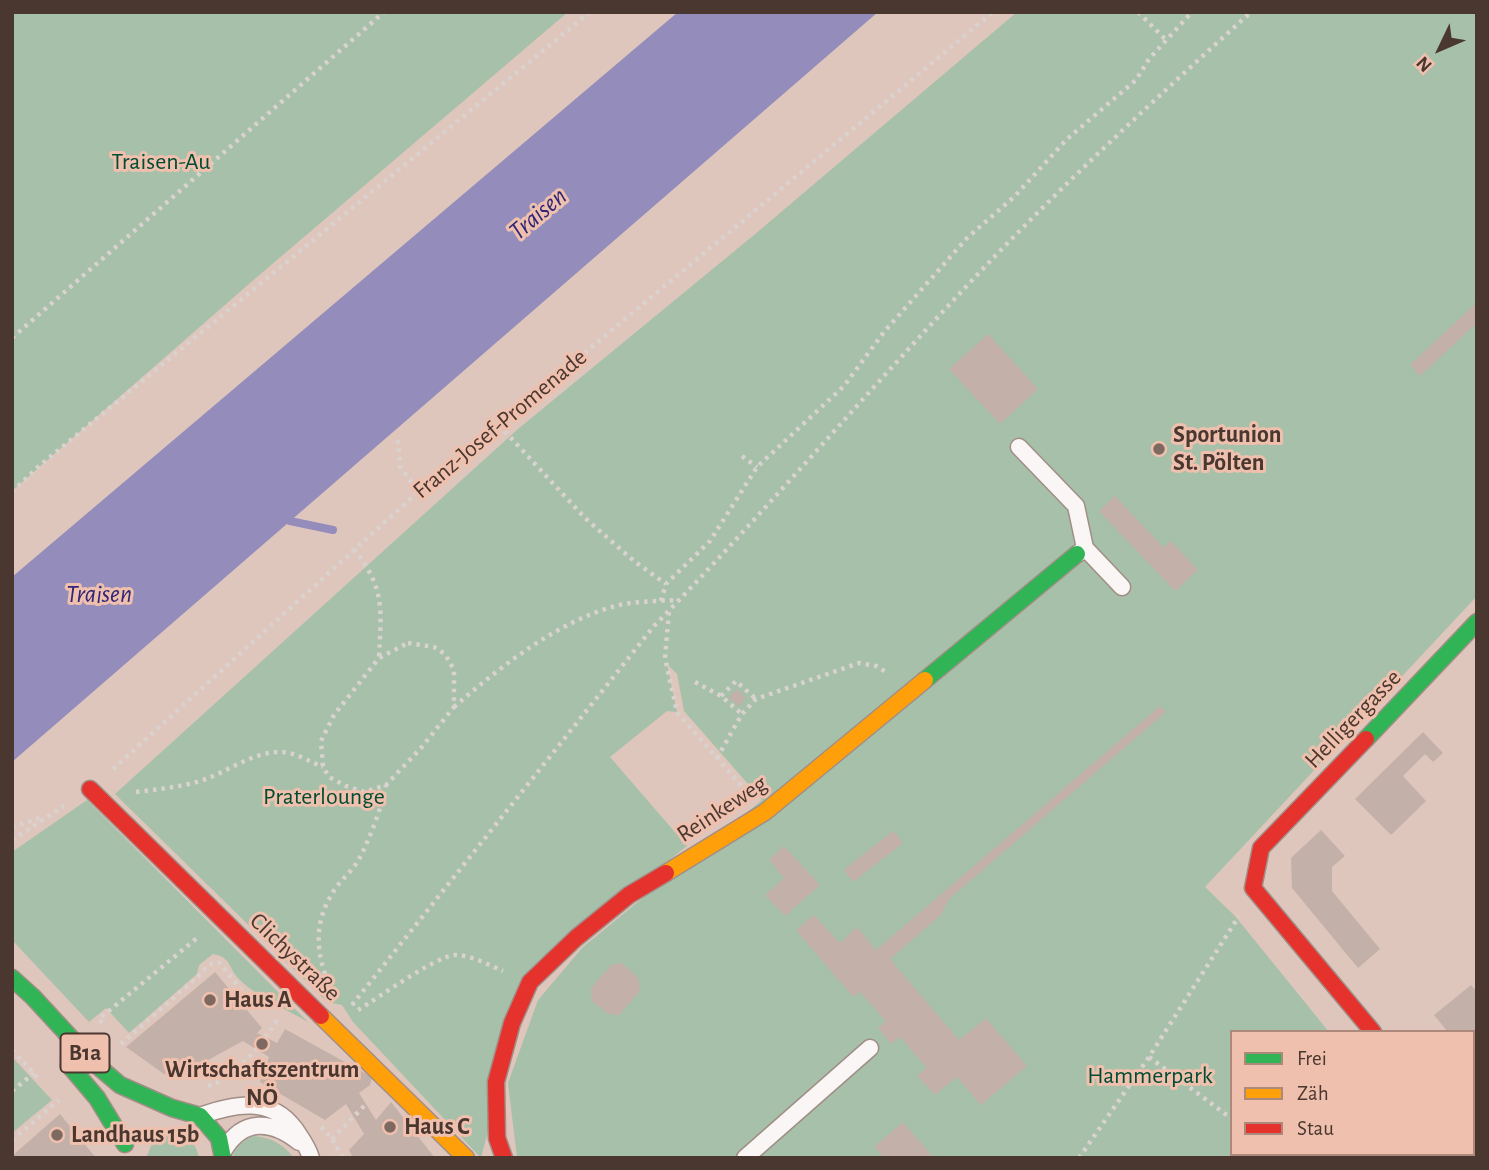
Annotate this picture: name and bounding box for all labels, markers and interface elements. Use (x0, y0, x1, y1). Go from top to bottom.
north arrow (1405, 14, 1475, 84)
text: N (1413, 53, 1436, 75)
park label: Traisen-Au (112, 148, 210, 176)
water label: Traisen (503, 181, 573, 247)
street label: Franz-Josef-Promenade (407, 343, 593, 505)
place label: Sportunion St. Pölten (1173, 421, 1281, 477)
marker: Sportunion St. Pölten (1151, 441, 1167, 457)
water label: Traisen (66, 578, 132, 610)
street label: Helligergasse (1299, 664, 1407, 774)
street label: Reinkeweg (672, 769, 772, 849)
park label: Praterlounge (263, 783, 385, 811)
street label: Clichystraße (244, 907, 346, 1007)
place label: Haus A (224, 986, 292, 1014)
marker: Haus A (202, 992, 218, 1008)
legend (1230, 1030, 1475, 1156)
road number: B1a (60, 1034, 110, 1072)
marker: Wirtschaftszentrum NÖ (254, 1036, 270, 1052)
text: Frei (1297, 1048, 1327, 1069)
place label: Wirtschaftszentrum NÖ (165, 1056, 359, 1112)
park label: Hammerpark (1087, 1062, 1213, 1090)
text: Zäh (1297, 1083, 1329, 1104)
place label: Haus C (404, 1113, 470, 1141)
text: Stau (1297, 1118, 1334, 1139)
marker: Haus C (382, 1119, 398, 1135)
place label: Landhaus 15b (71, 1121, 199, 1149)
marker: Landhaus 15b (49, 1127, 65, 1143)

